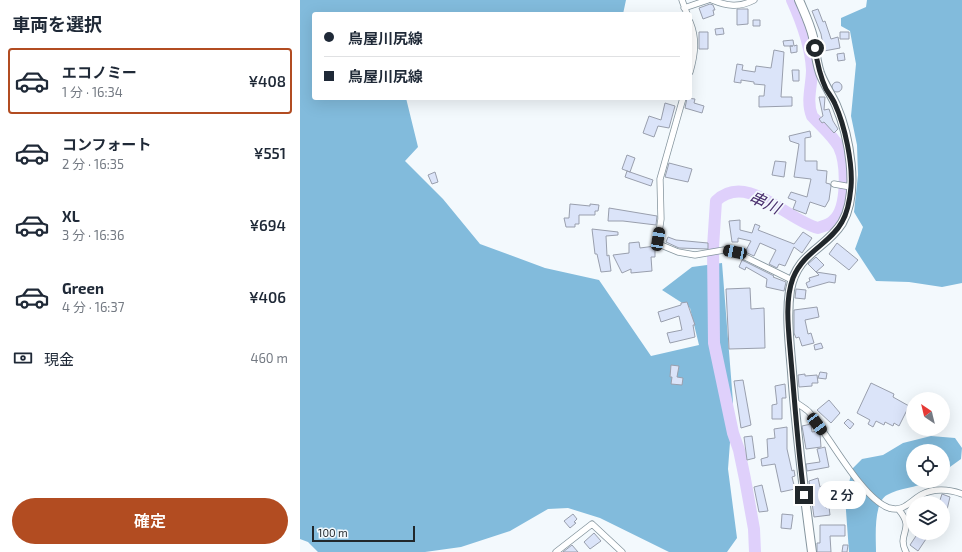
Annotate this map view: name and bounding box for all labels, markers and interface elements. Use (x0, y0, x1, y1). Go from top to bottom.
text: 車両を選択 (12, 13, 102, 35)
text: 鳥屋川尻線 (348, 29, 423, 47)
route start (806, 39, 824, 57)
icon: car (14, 63, 50, 99)
text: エコノミー (62, 63, 137, 81)
text: 鳥屋川尻線 (348, 67, 423, 85)
text: ¥408 (248, 72, 286, 90)
text: 1 分 · 16:34 (62, 84, 123, 100)
icon: car (14, 135, 50, 171)
text: コンフォート (62, 135, 152, 153)
text: ¥551 (254, 144, 286, 162)
text: 2 分 · 16:35 (62, 156, 124, 172)
water label: 串川 (747, 186, 786, 218)
icon: car (14, 207, 50, 243)
text: XL (62, 207, 80, 225)
text: ¥694 (249, 216, 286, 234)
car (650, 226, 666, 252)
text: 3 分 · 16:36 (62, 227, 124, 243)
car (722, 244, 748, 260)
icon: car (14, 279, 50, 315)
text: Green (62, 279, 104, 297)
text: ¥406 (249, 288, 286, 306)
text: 4 分 · 16:37 (62, 299, 124, 315)
icon: cash (12, 347, 34, 369)
text: 現金 (44, 350, 74, 368)
text: 460 m (250, 350, 288, 366)
north arrow (906, 392, 950, 436)
map controls (906, 392, 950, 540)
car (805, 411, 829, 437)
button: locate (906, 444, 950, 488)
callout: 2 分 (818, 481, 866, 509)
route end (795, 486, 813, 504)
text: 2 分 (830, 487, 854, 503)
button: layers (906, 496, 950, 540)
button: 確定 (12, 498, 288, 544)
scale bar (312, 524, 415, 543)
text: 100 m (318, 526, 348, 539)

